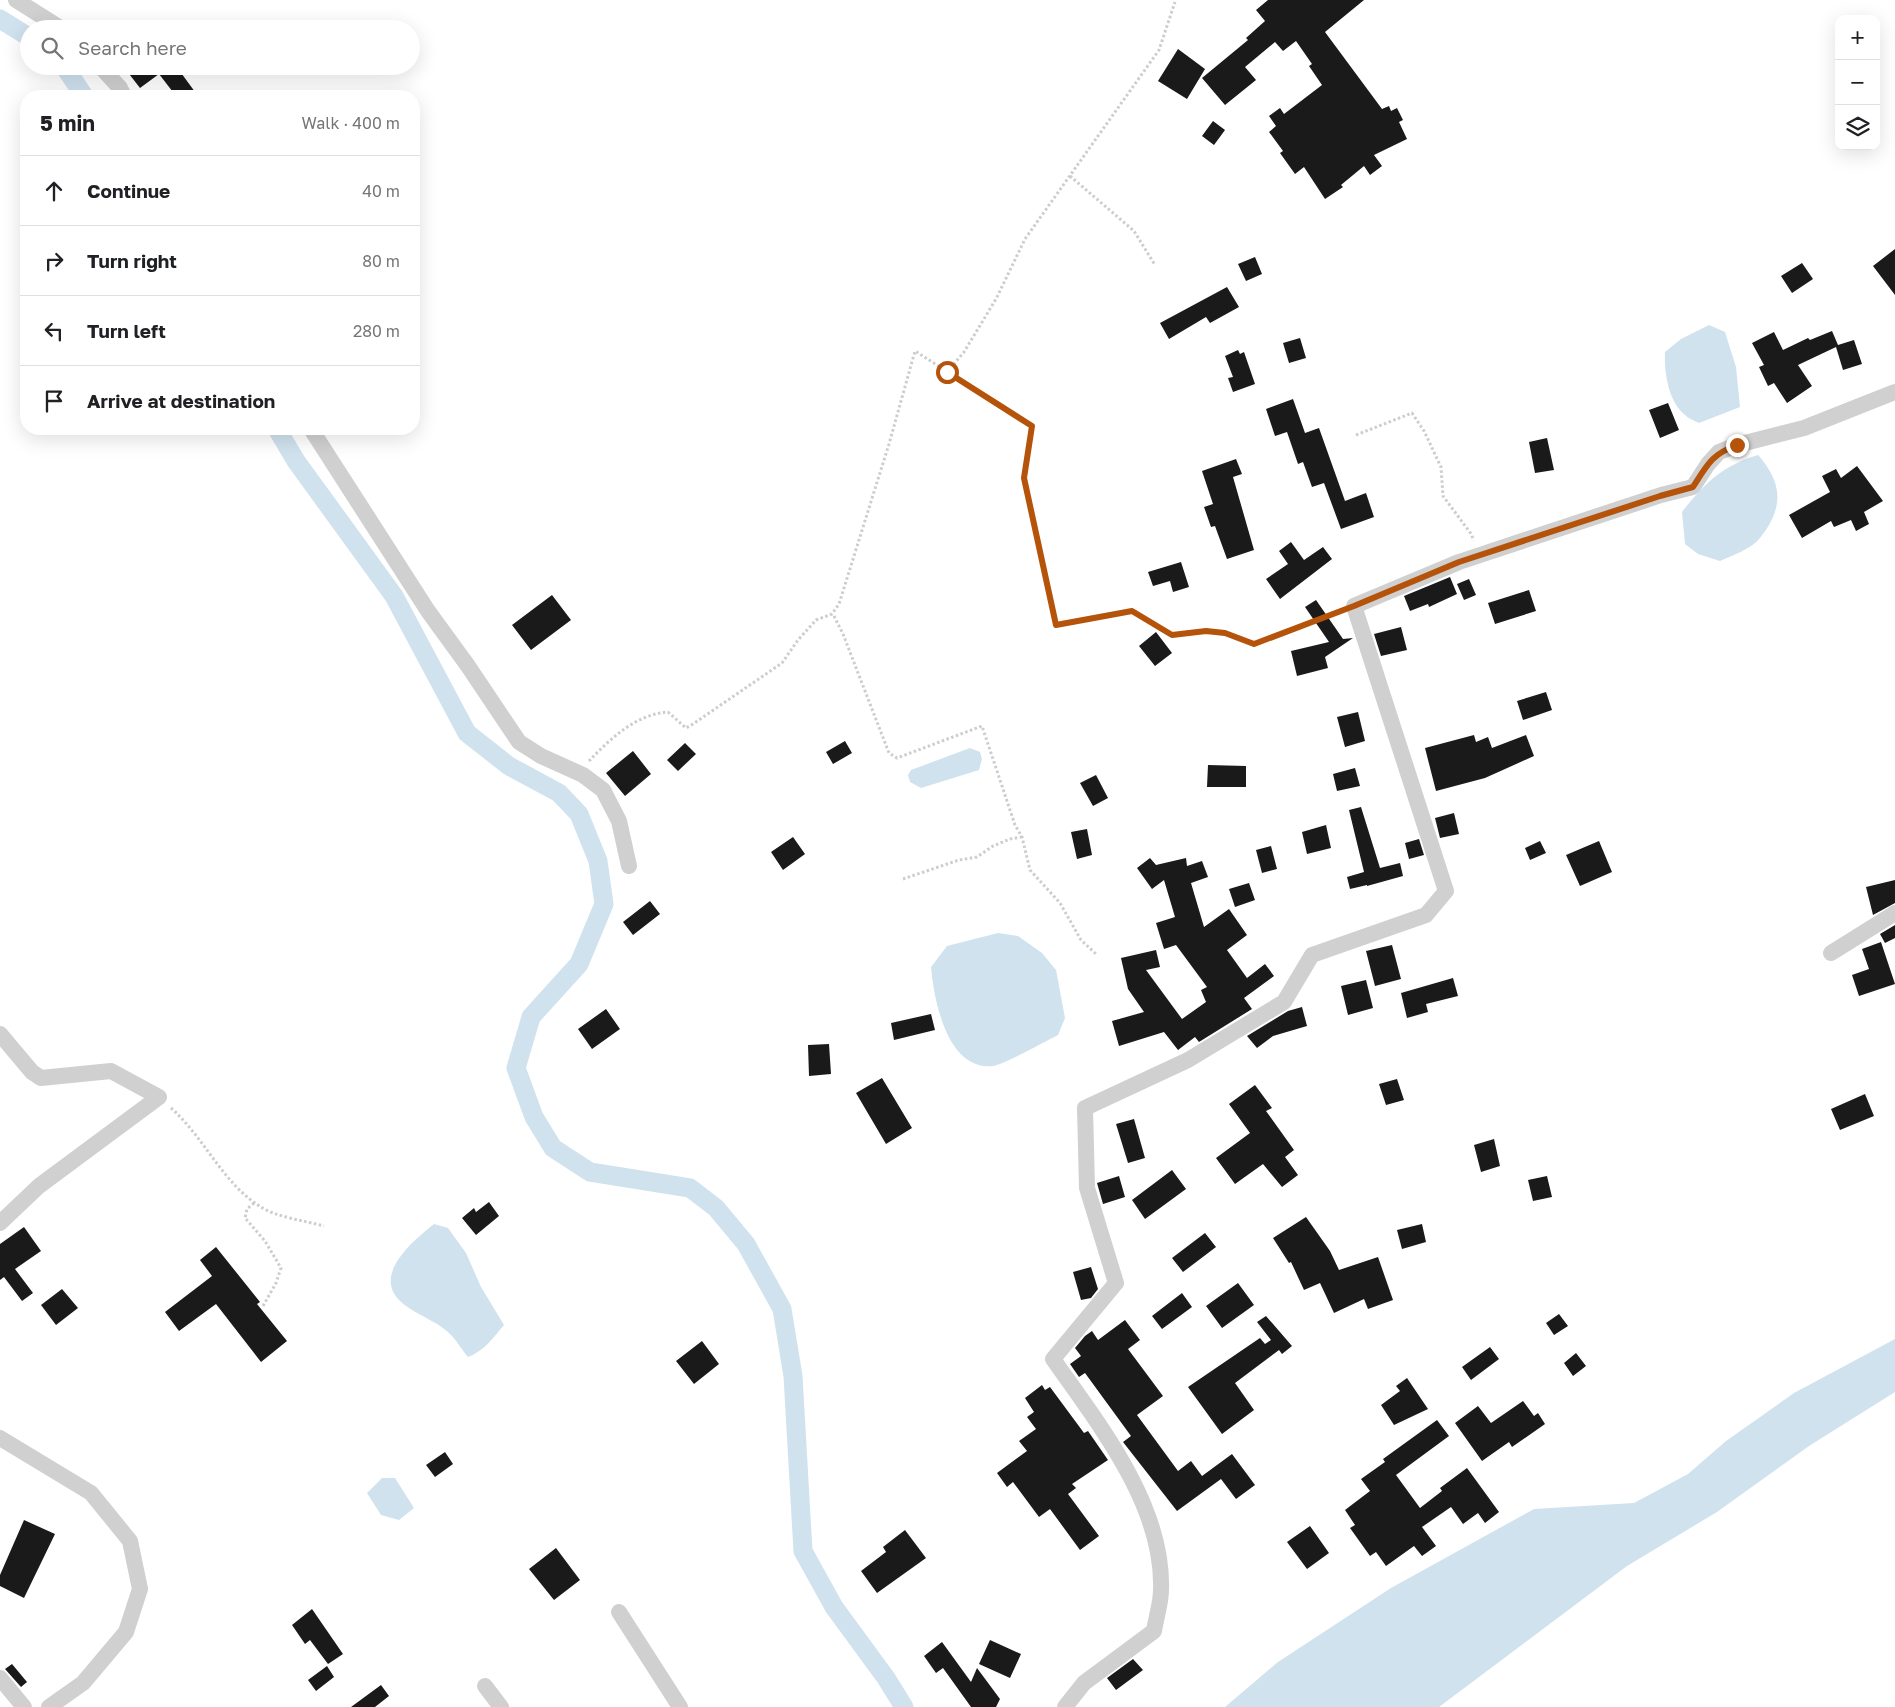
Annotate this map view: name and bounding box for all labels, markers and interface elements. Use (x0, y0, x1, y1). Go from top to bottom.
map controls (1835, 15, 1880, 150)
button: + (1835, 15, 1880, 60)
search box (20, 20, 420, 75)
icon: search (38, 34, 66, 62)
text: Search here (78, 36, 187, 59)
button: − (1835, 60, 1880, 105)
button: layers (1835, 105, 1880, 150)
text: 5 min (40, 110, 95, 136)
text: Walk · 400 m (302, 113, 400, 133)
icon: ahead (40, 177, 68, 205)
text: Continue (87, 179, 170, 202)
text: 40 m (362, 181, 400, 201)
icon: right (40, 247, 68, 275)
text: Turn right (87, 249, 177, 272)
text: 80 m (362, 251, 400, 271)
icon: left (40, 317, 68, 345)
text: Turn left (87, 319, 166, 342)
text: 280 m (353, 321, 400, 341)
route start (936, 361, 959, 384)
icon: arrive (40, 387, 68, 415)
text: Arrive at destination (87, 389, 275, 412)
route end (1726, 434, 1749, 457)

